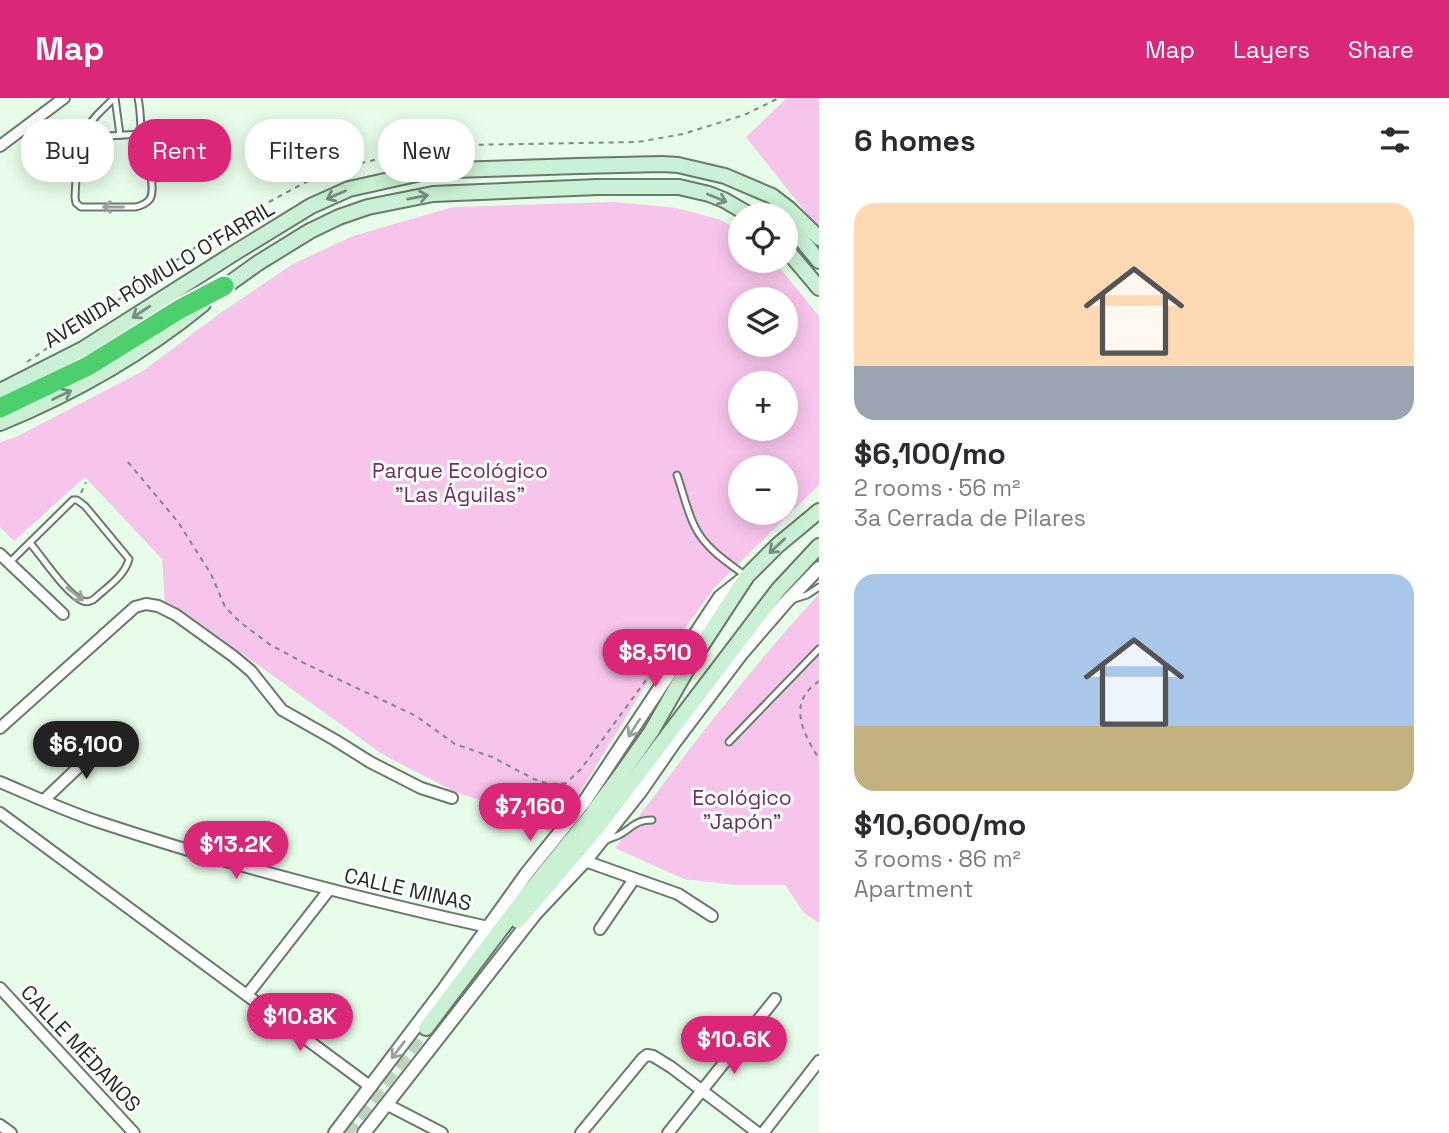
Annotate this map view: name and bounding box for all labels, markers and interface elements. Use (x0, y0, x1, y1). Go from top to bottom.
text: Map (35, 28, 104, 70)
text: Map (1145, 34, 1195, 65)
text: Layers (1233, 34, 1310, 65)
text: Share (1348, 34, 1414, 65)
chip: Buy (21, 119, 114, 182)
chip: Rent (128, 119, 231, 182)
chip: Filters (245, 119, 364, 182)
chip: New (378, 119, 475, 182)
text: 6 homes (854, 121, 976, 160)
icon: filters (1376, 121, 1414, 159)
one-way arrow (326, 189, 347, 202)
one-way arrow (406, 190, 429, 204)
one-way arrow (705, 193, 727, 206)
street label: AVENIDA RÓMULO O'FARRIL (39, 194, 279, 354)
one-way arrow (102, 200, 125, 214)
map controls (728, 203, 798, 525)
button: locate (728, 203, 798, 273)
icon: home (1071, 248, 1197, 374)
button: layers (728, 287, 798, 357)
one-way arrow (132, 306, 152, 320)
button: + (728, 371, 798, 441)
one-way arrow (51, 388, 72, 401)
text: $6,100/mo (854, 434, 1006, 473)
button: − (728, 455, 798, 525)
park label: Parque Ecológico "Las Águilas" (372, 457, 548, 508)
text: 2 rooms · 56 m² (854, 473, 1020, 503)
text: 3a Cerrada de Pilares (854, 503, 1086, 533)
one-way arrow (769, 538, 786, 555)
one-way arrow (66, 586, 84, 601)
icon: home (1071, 619, 1197, 745)
pin: $8,510 (598, 630, 712, 689)
text: $8,510 (618, 637, 692, 667)
one-way arrow (627, 718, 641, 737)
pin: $6,100 (29, 722, 143, 781)
text: $6,100 (49, 729, 123, 759)
pin: $7,160 (473, 784, 587, 843)
park label: Ecológico "Japón" (692, 784, 792, 835)
text: $7,160 (495, 791, 565, 821)
text: $10,600/mo (854, 805, 1026, 844)
pin: $13.2K (179, 822, 293, 881)
text: $13.2K (199, 829, 273, 859)
text: 3 rooms · 86 m² (854, 844, 1021, 874)
street label: CALLE MINAS (342, 861, 474, 917)
text: Apartment (854, 874, 974, 904)
street label: CALLE MÉDANOS (15, 979, 147, 1117)
pin: $10.8K (243, 993, 357, 1053)
text: $10.8K (263, 1001, 337, 1031)
pin: $10.6K (677, 1016, 791, 1076)
text: $10.6K (697, 1024, 771, 1054)
one-way arrow (391, 1040, 406, 1059)

